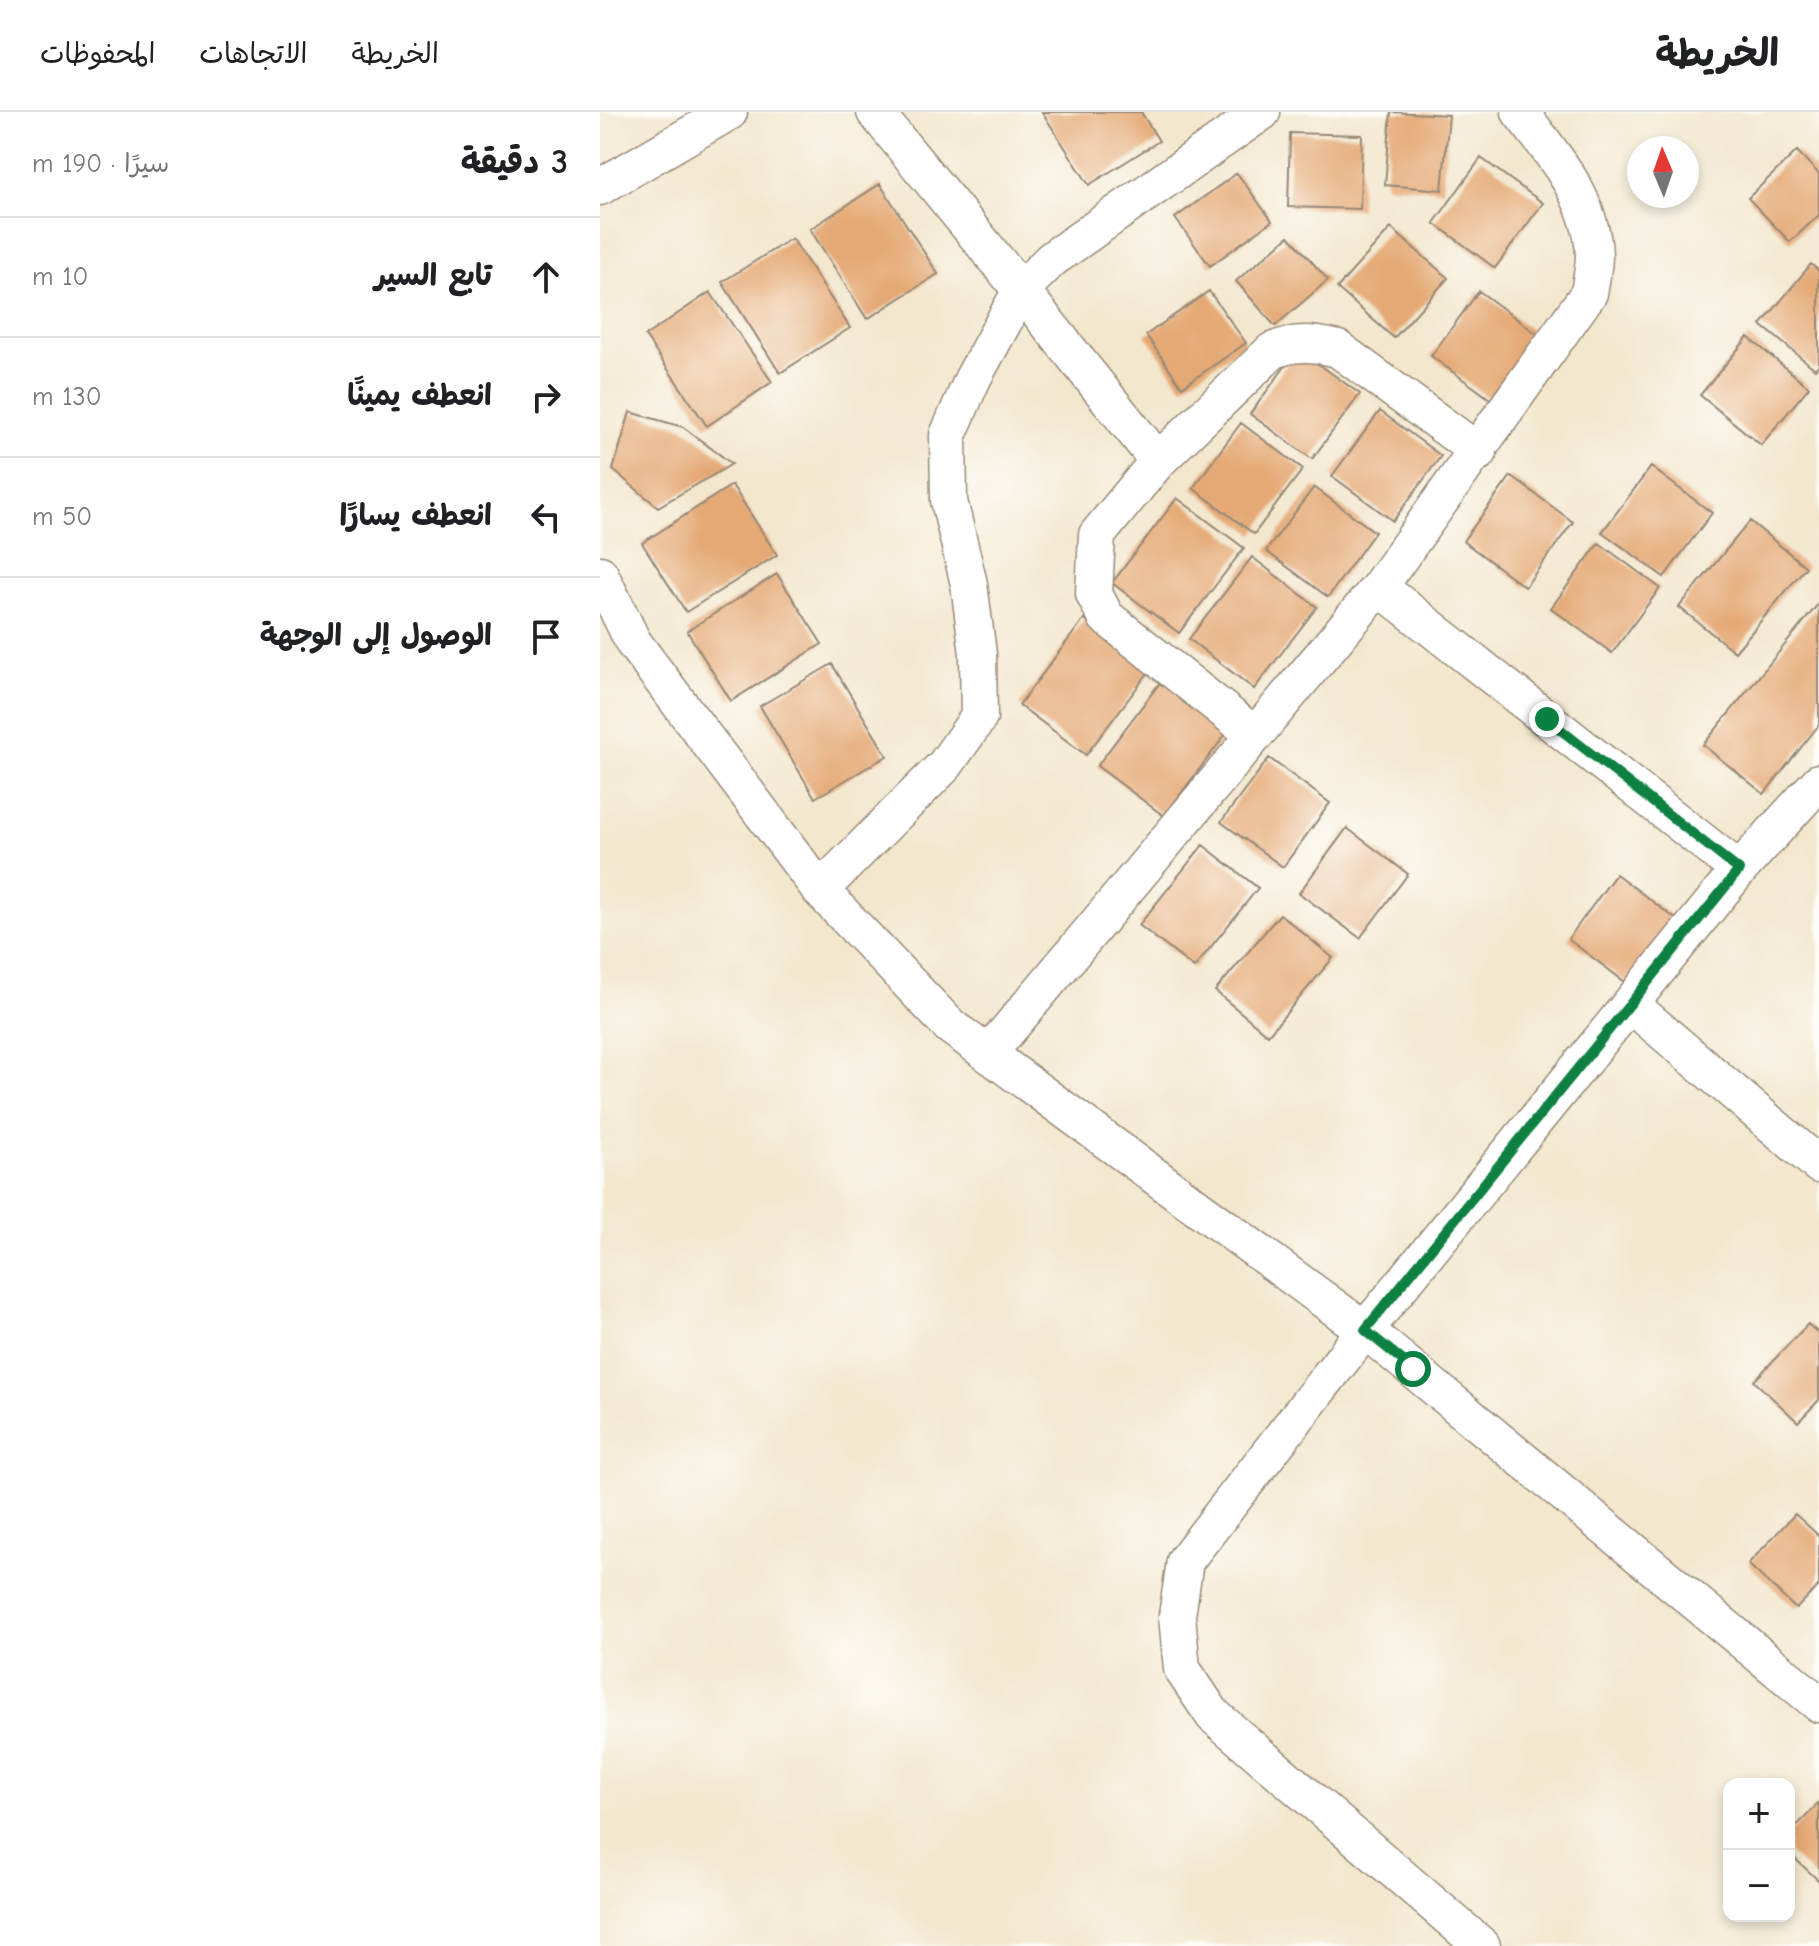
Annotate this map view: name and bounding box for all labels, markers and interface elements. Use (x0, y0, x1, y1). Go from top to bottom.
text: الخريطة (1655, 32, 1779, 76)
text: المحفوظات (40, 38, 155, 70)
text: الاتجاهات (199, 38, 307, 70)
text: الخريطة (351, 38, 439, 70)
north arrow (1627, 136, 1699, 208)
text: 3 دقيقة (461, 142, 568, 182)
text: سيرًا · 190 m (32, 149, 169, 179)
icon: ahead (524, 255, 568, 299)
text: تابع السير (374, 258, 492, 293)
text: 10 m (32, 262, 88, 292)
icon: right (524, 375, 568, 419)
text: انعطف يمينًا (347, 378, 492, 413)
text: 130 m (32, 382, 102, 412)
icon: left (524, 495, 568, 539)
text: انعطف يسارًا (340, 498, 492, 533)
text: 50 m (32, 502, 92, 532)
icon: arrive (524, 615, 568, 659)
text: الوصول إلى الوجهة (260, 618, 492, 653)
route end (1529, 701, 1565, 737)
route start (1395, 1351, 1431, 1387)
map controls (1723, 1778, 1795, 1922)
button: + (1723, 1778, 1795, 1850)
button: − (1723, 1850, 1795, 1922)

